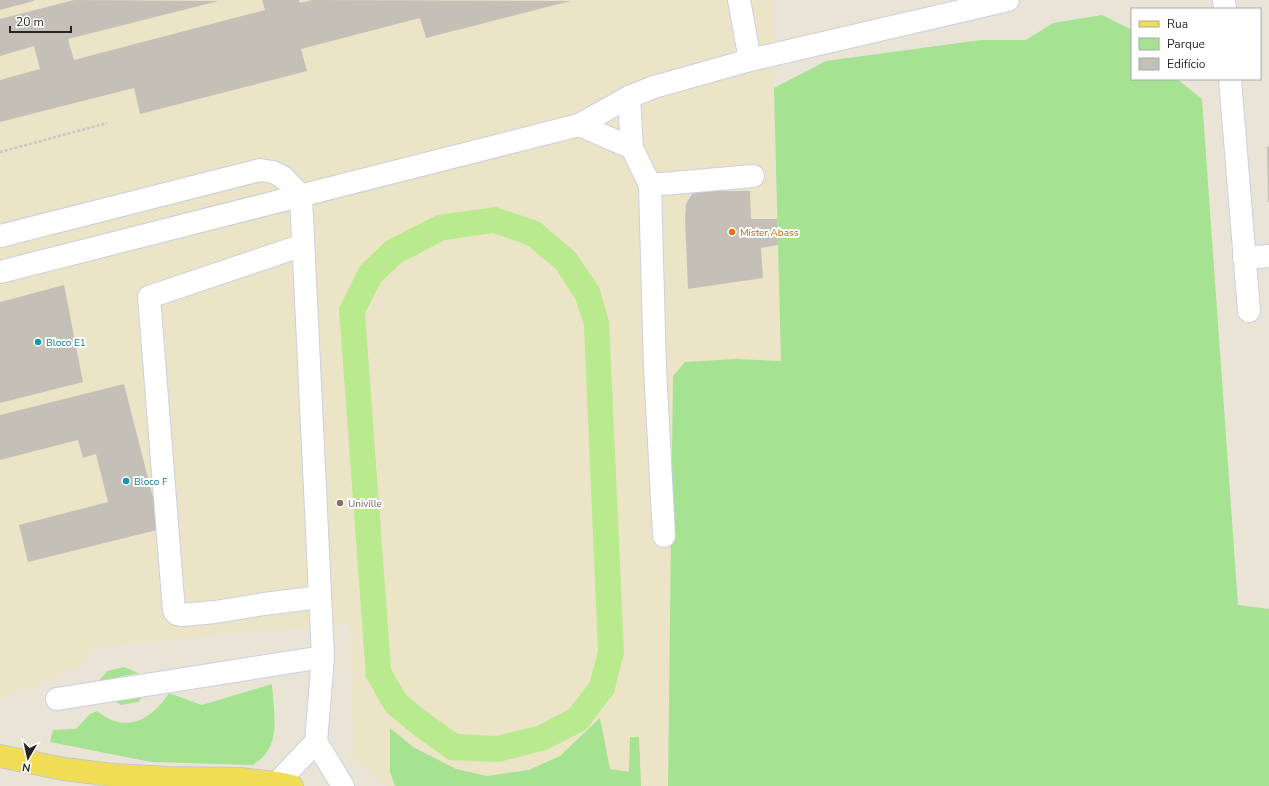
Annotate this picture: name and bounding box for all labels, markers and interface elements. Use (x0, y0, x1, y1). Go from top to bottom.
scale bar (10, 8, 71, 34)
legend (1131, 8, 1261, 80)
text: 20 m (16, 14, 44, 30)
text: Rua (1167, 16, 1188, 32)
text: Parque (1167, 36, 1205, 52)
text: Edifício (1167, 56, 1206, 72)
place label: Mister Abass (740, 226, 799, 240)
marker: Mister Abass (727, 227, 737, 237)
place label: Bloco E1 (46, 336, 86, 350)
marker: Bloco E1 (33, 337, 43, 347)
place label: Bloco F (134, 475, 168, 489)
marker: Bloco F (121, 476, 131, 486)
place label: Univille (348, 497, 382, 511)
marker: Univille (335, 498, 345, 508)
north arrow (8, 738, 48, 778)
text: N (21, 759, 32, 775)

